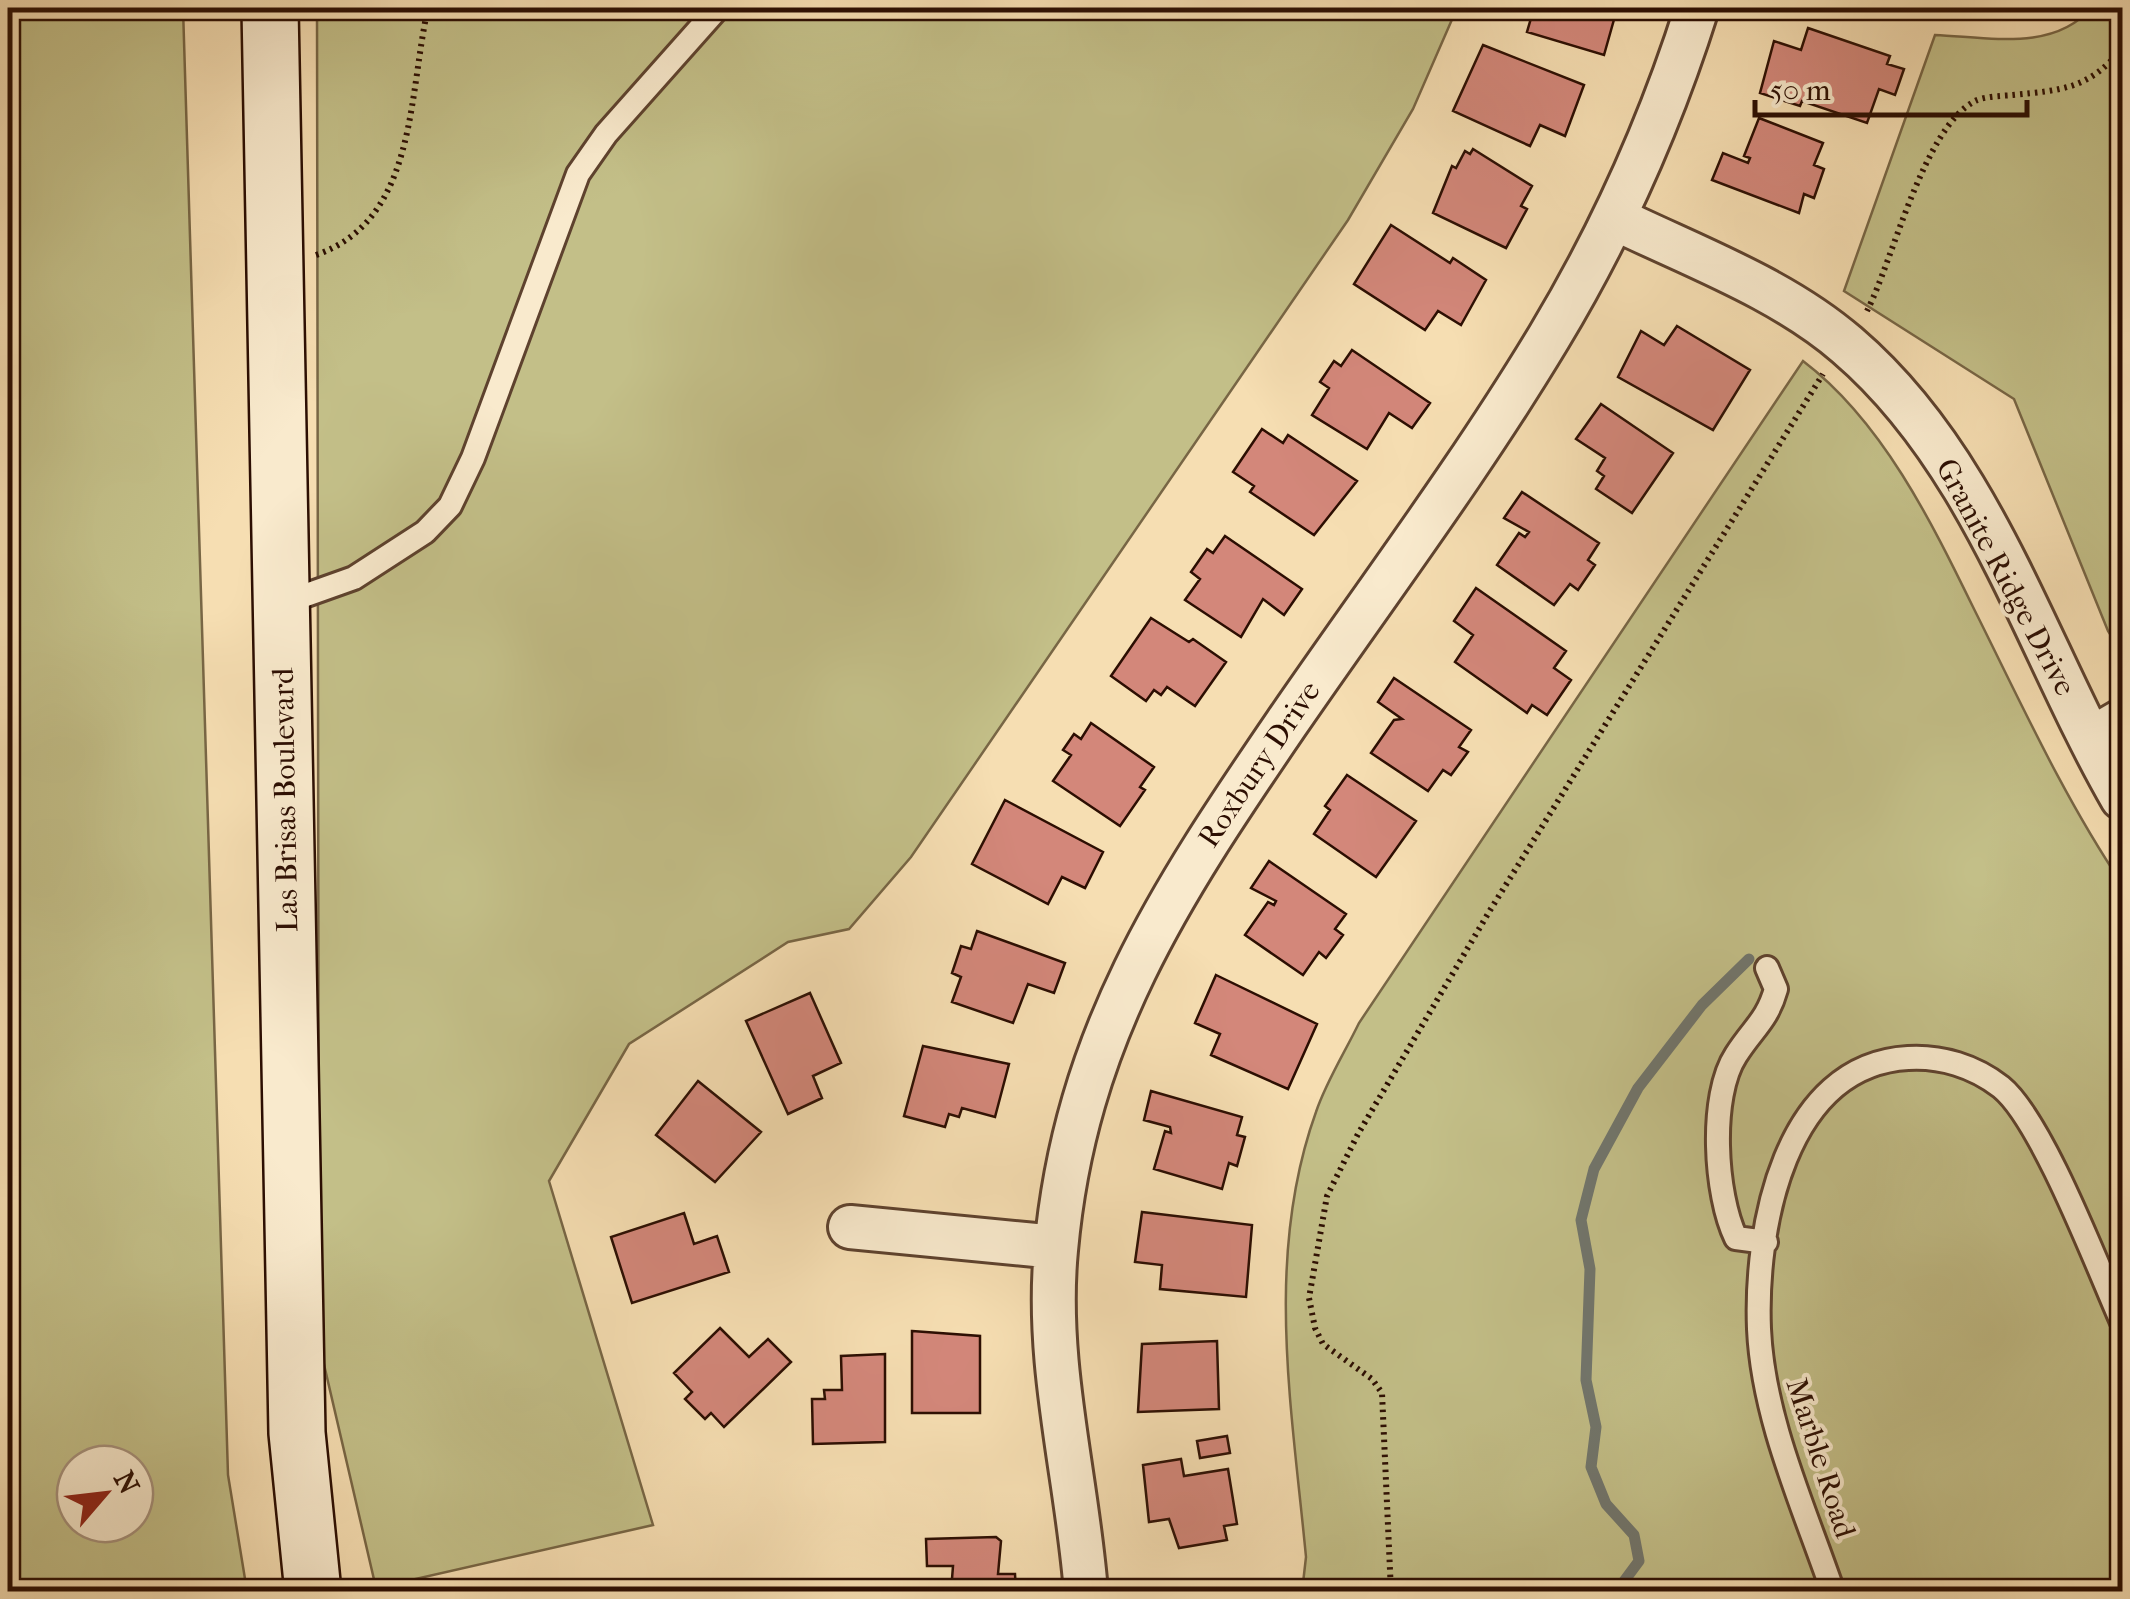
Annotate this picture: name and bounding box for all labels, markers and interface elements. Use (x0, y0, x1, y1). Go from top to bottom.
scale bar (1755, 55, 2028, 117)
text: 50 m (1770, 73, 1831, 108)
street label: Granite Ridge Drive (1928, 453, 2083, 702)
street label: Las Brisas Boulevard (266, 667, 305, 933)
street label: Roxbury Drive (1191, 675, 1328, 854)
street label: Marble Road (1778, 1374, 1863, 1543)
north arrow (55, 1444, 155, 1544)
text: N (107, 1465, 147, 1500)

